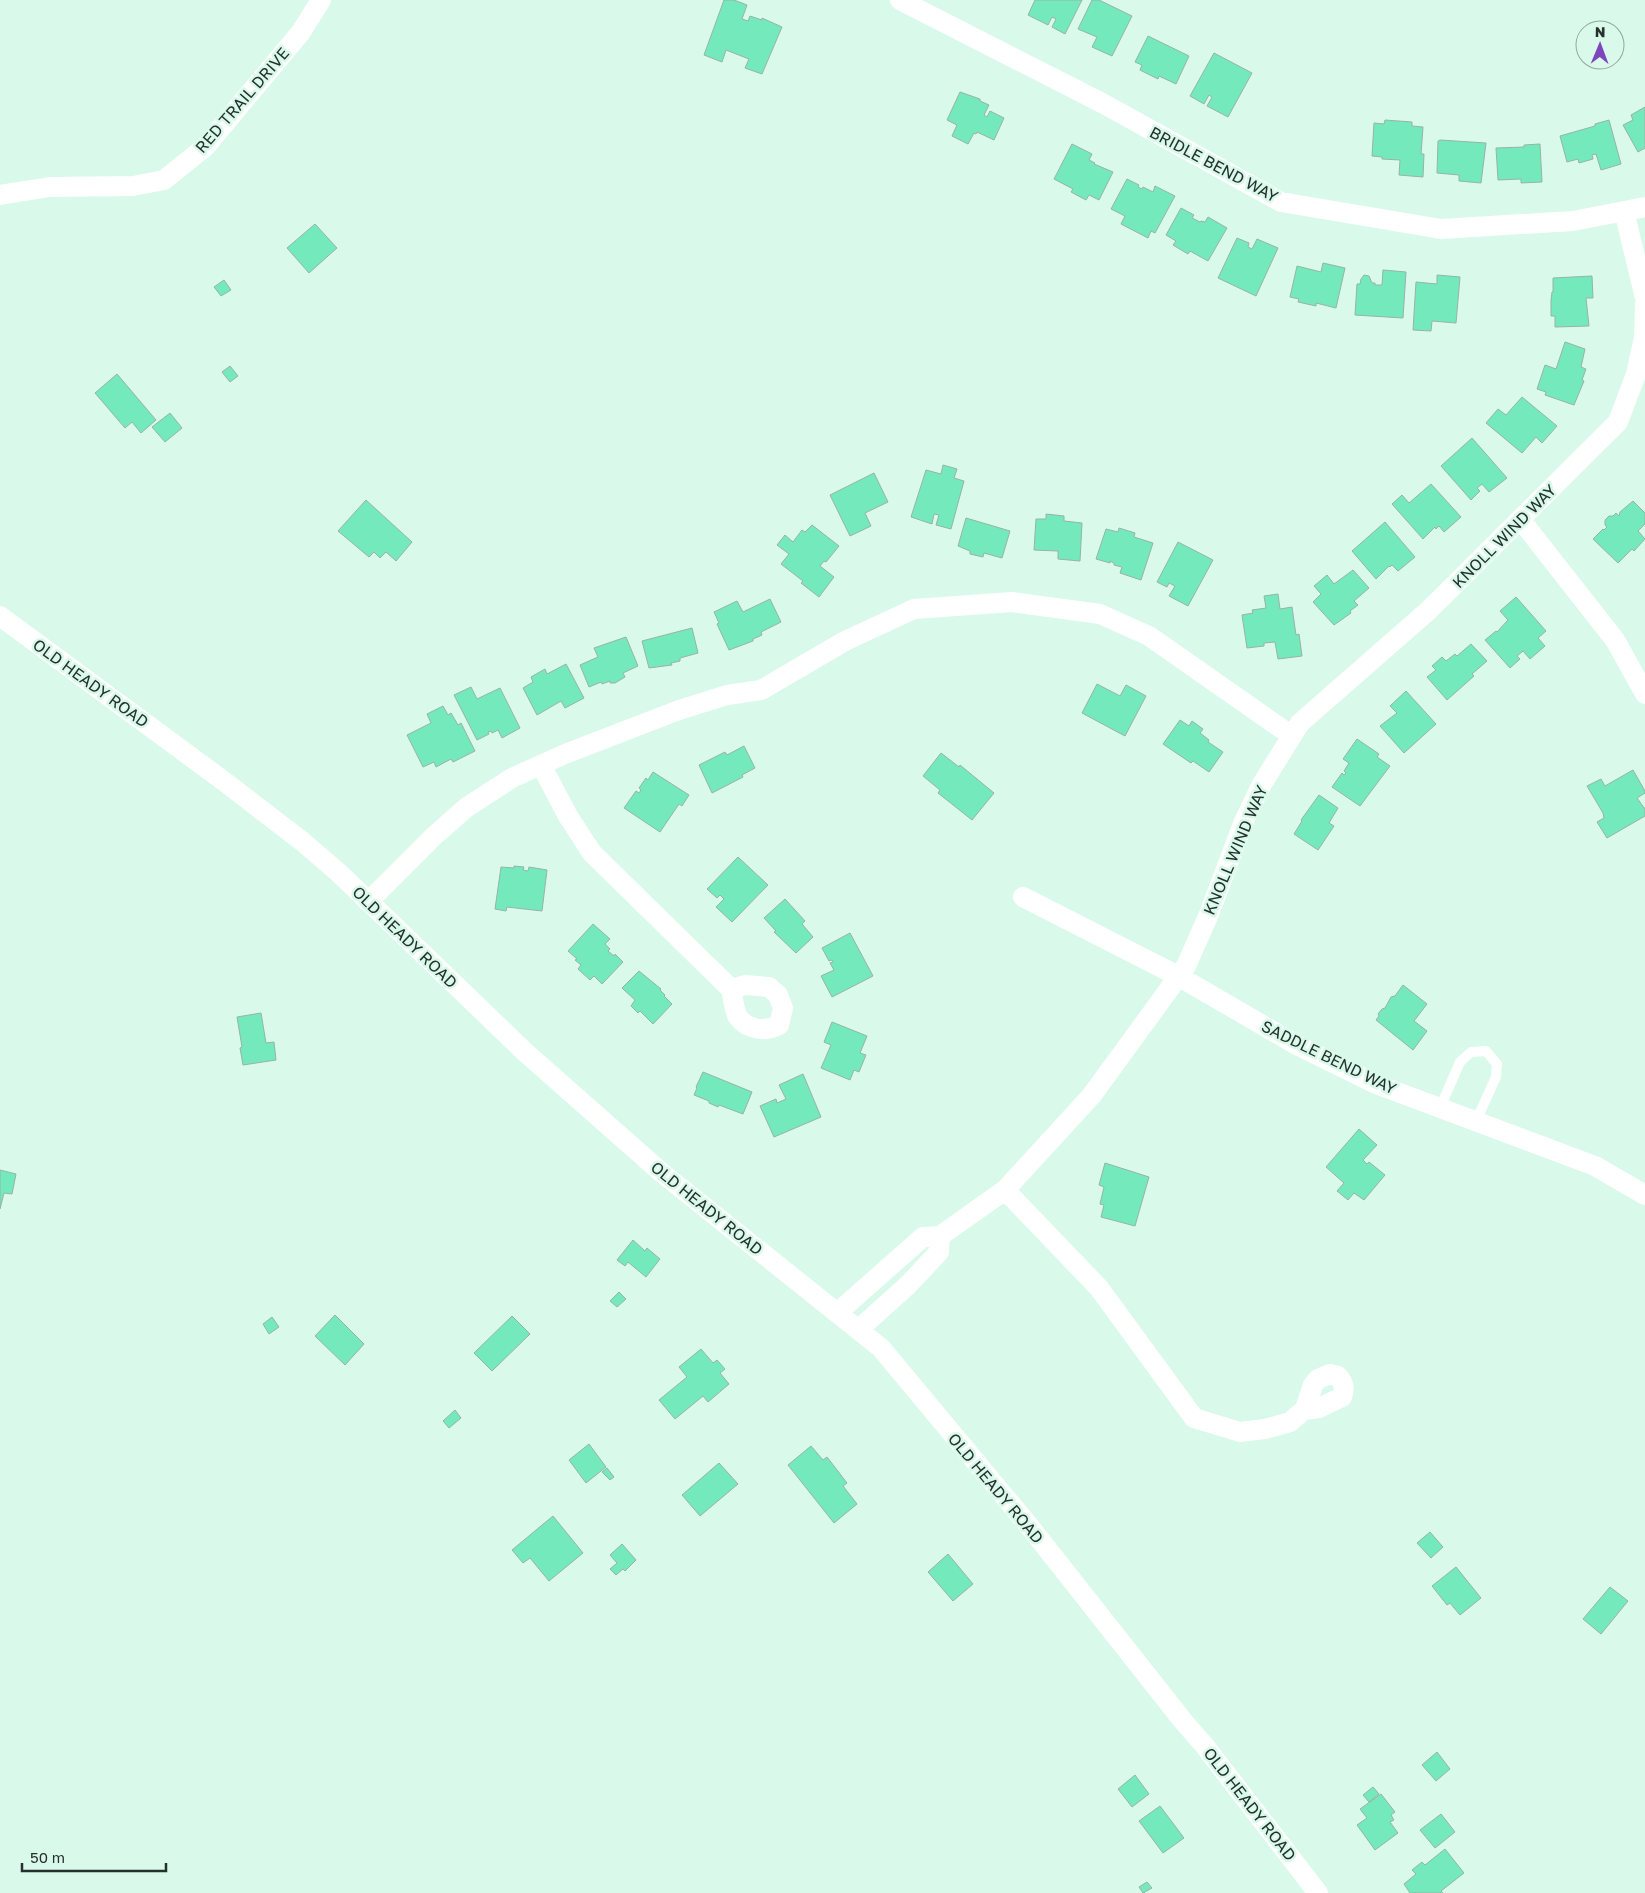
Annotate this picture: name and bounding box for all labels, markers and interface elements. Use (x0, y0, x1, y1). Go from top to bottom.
north arrow (1575, 20, 1625, 70)
text: N (1595, 23, 1606, 40)
street label: RED TRAIL DRIVE (191, 43, 293, 157)
street label: BRIDLE BEND WAY (1146, 122, 1282, 207)
street label: KNOLL WIND WAY (1448, 479, 1561, 592)
street label: OLD HEADY ROAD (29, 634, 153, 732)
street label: KNOLL WIND WAY (1199, 782, 1272, 918)
street label: OLD HEADY ROAD (348, 882, 462, 992)
street label: SADDLE BEND WAY (1258, 1016, 1400, 1099)
street label: OLD HEADY ROAD (647, 1157, 767, 1259)
street label: OLD HEADY ROAD (944, 1429, 1048, 1547)
street label: OLD HEADY ROAD (1200, 1743, 1300, 1865)
scale bar (22, 1840, 166, 1872)
text: 50 m (30, 1848, 65, 1866)

